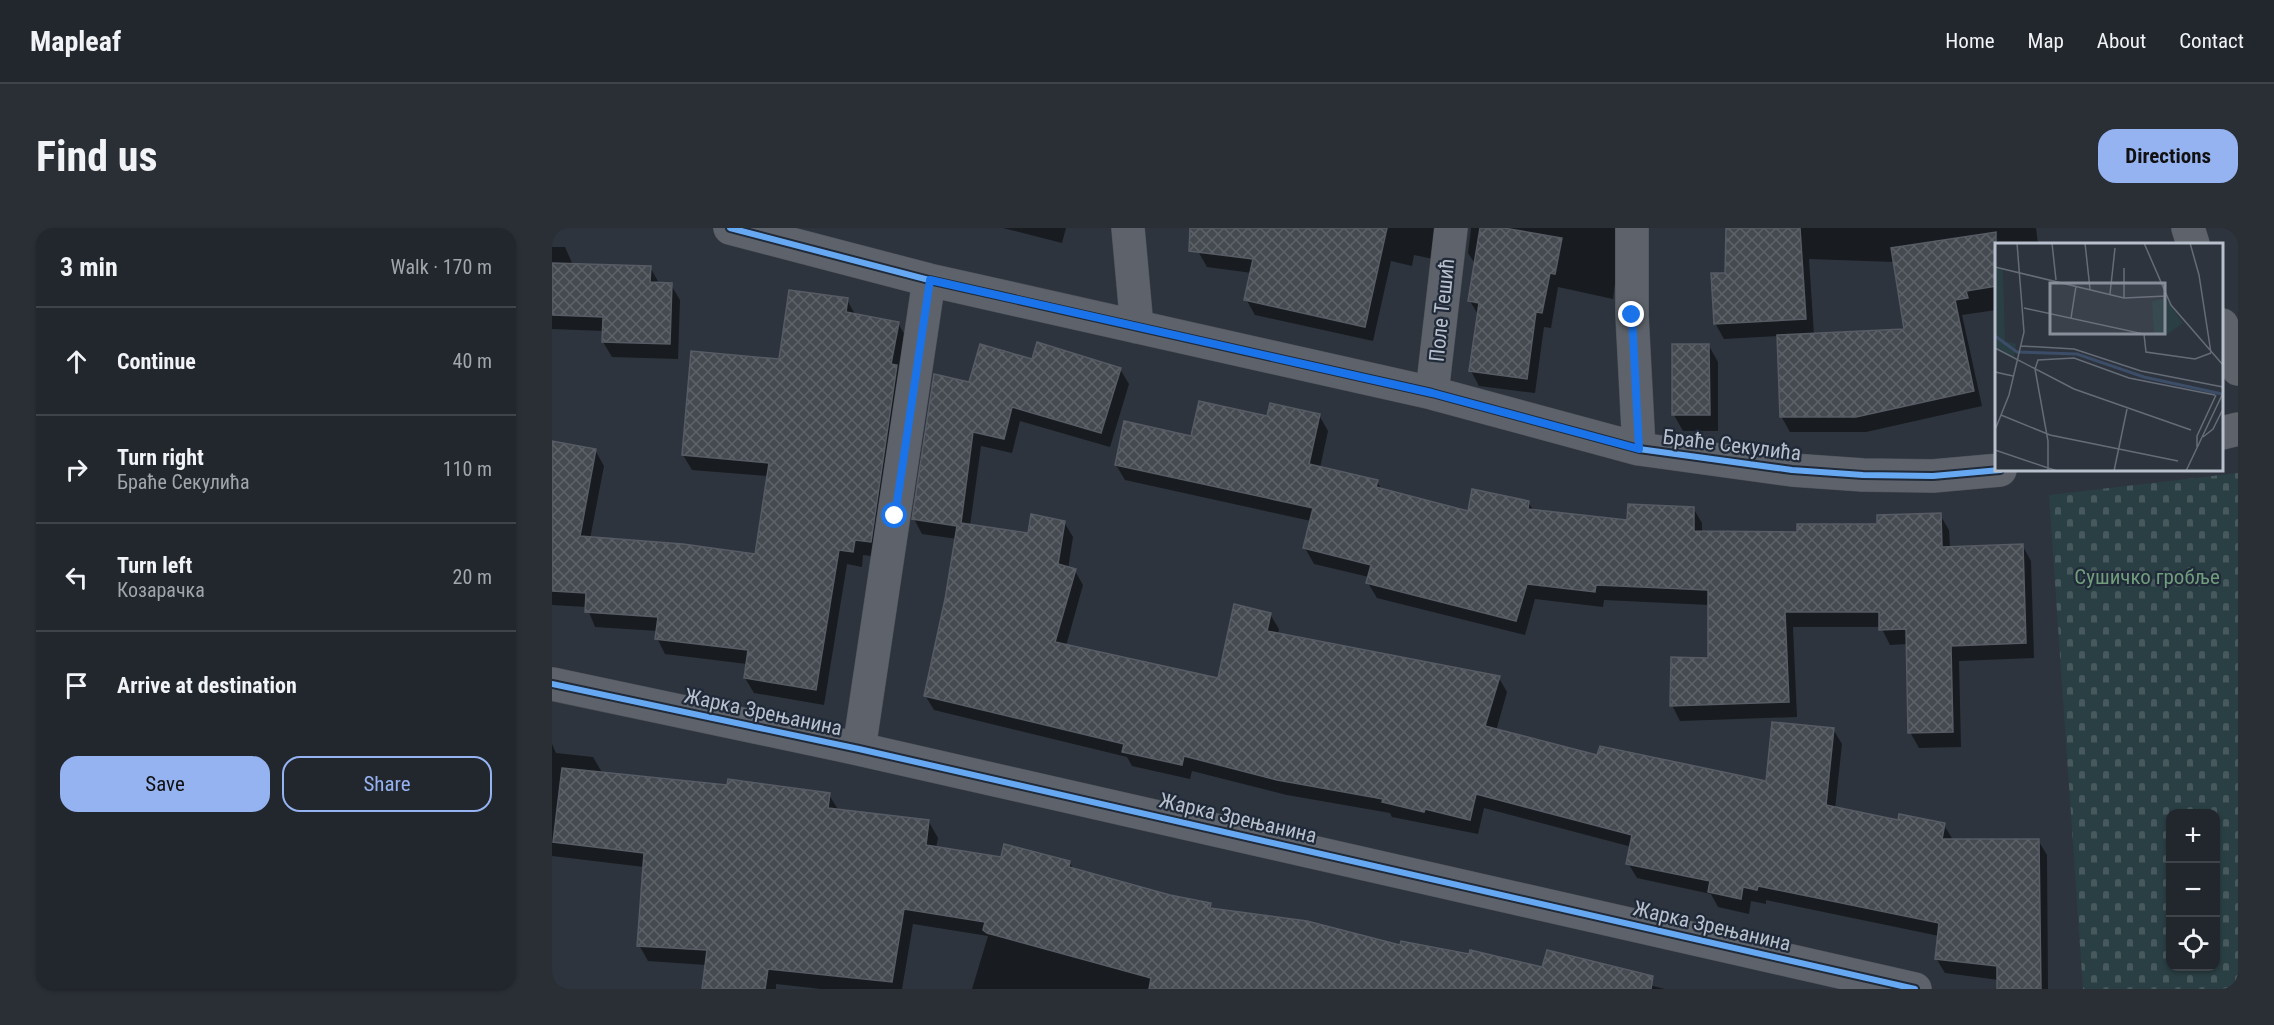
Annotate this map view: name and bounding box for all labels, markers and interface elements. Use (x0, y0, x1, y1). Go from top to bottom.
text: Mapleaf (30, 25, 121, 58)
text: Home (1945, 29, 1995, 53)
text: Map (2028, 29, 2064, 53)
text: About (2097, 29, 2146, 53)
text: Contact (2179, 29, 2244, 53)
button: Directions (2098, 129, 2238, 183)
text: Find us (36, 132, 157, 181)
inset map (1995, 243, 2223, 471)
text: 3 min (60, 252, 118, 282)
text: Walk · 170 m (391, 255, 492, 279)
street label: Поле Тешић (1425, 257, 1459, 363)
route end (1618, 301, 1644, 327)
icon: ahead (60, 345, 93, 378)
text: Continue (117, 349, 196, 374)
text: 40 m (453, 349, 492, 373)
street label: Браће Секулића (1661, 425, 1803, 465)
text: Turn right (117, 445, 204, 470)
icon: right (60, 453, 93, 486)
text: 110 m (443, 457, 492, 481)
text: Браће Секулића (117, 470, 250, 494)
route start (881, 502, 907, 528)
text: Turn left (117, 553, 192, 578)
icon: left (60, 561, 93, 594)
text: 20 m (453, 565, 492, 589)
park label: Сушичко гробље (2074, 565, 2220, 589)
text: Козарачка (117, 578, 205, 602)
icon: arrive (60, 669, 93, 702)
text: Arrive at destination (117, 673, 297, 698)
street label: Жарка Зрењанина (682, 684, 844, 740)
button: Save (60, 756, 270, 812)
button: Share (282, 756, 492, 812)
street label: Жарка Зрењанина (1157, 788, 1319, 848)
map controls (2166, 809, 2220, 971)
button: + (2166, 809, 2220, 863)
button: − (2166, 863, 2220, 917)
street label: Жарка Зрењанина (1631, 896, 1793, 956)
button: locate (2166, 917, 2220, 971)

